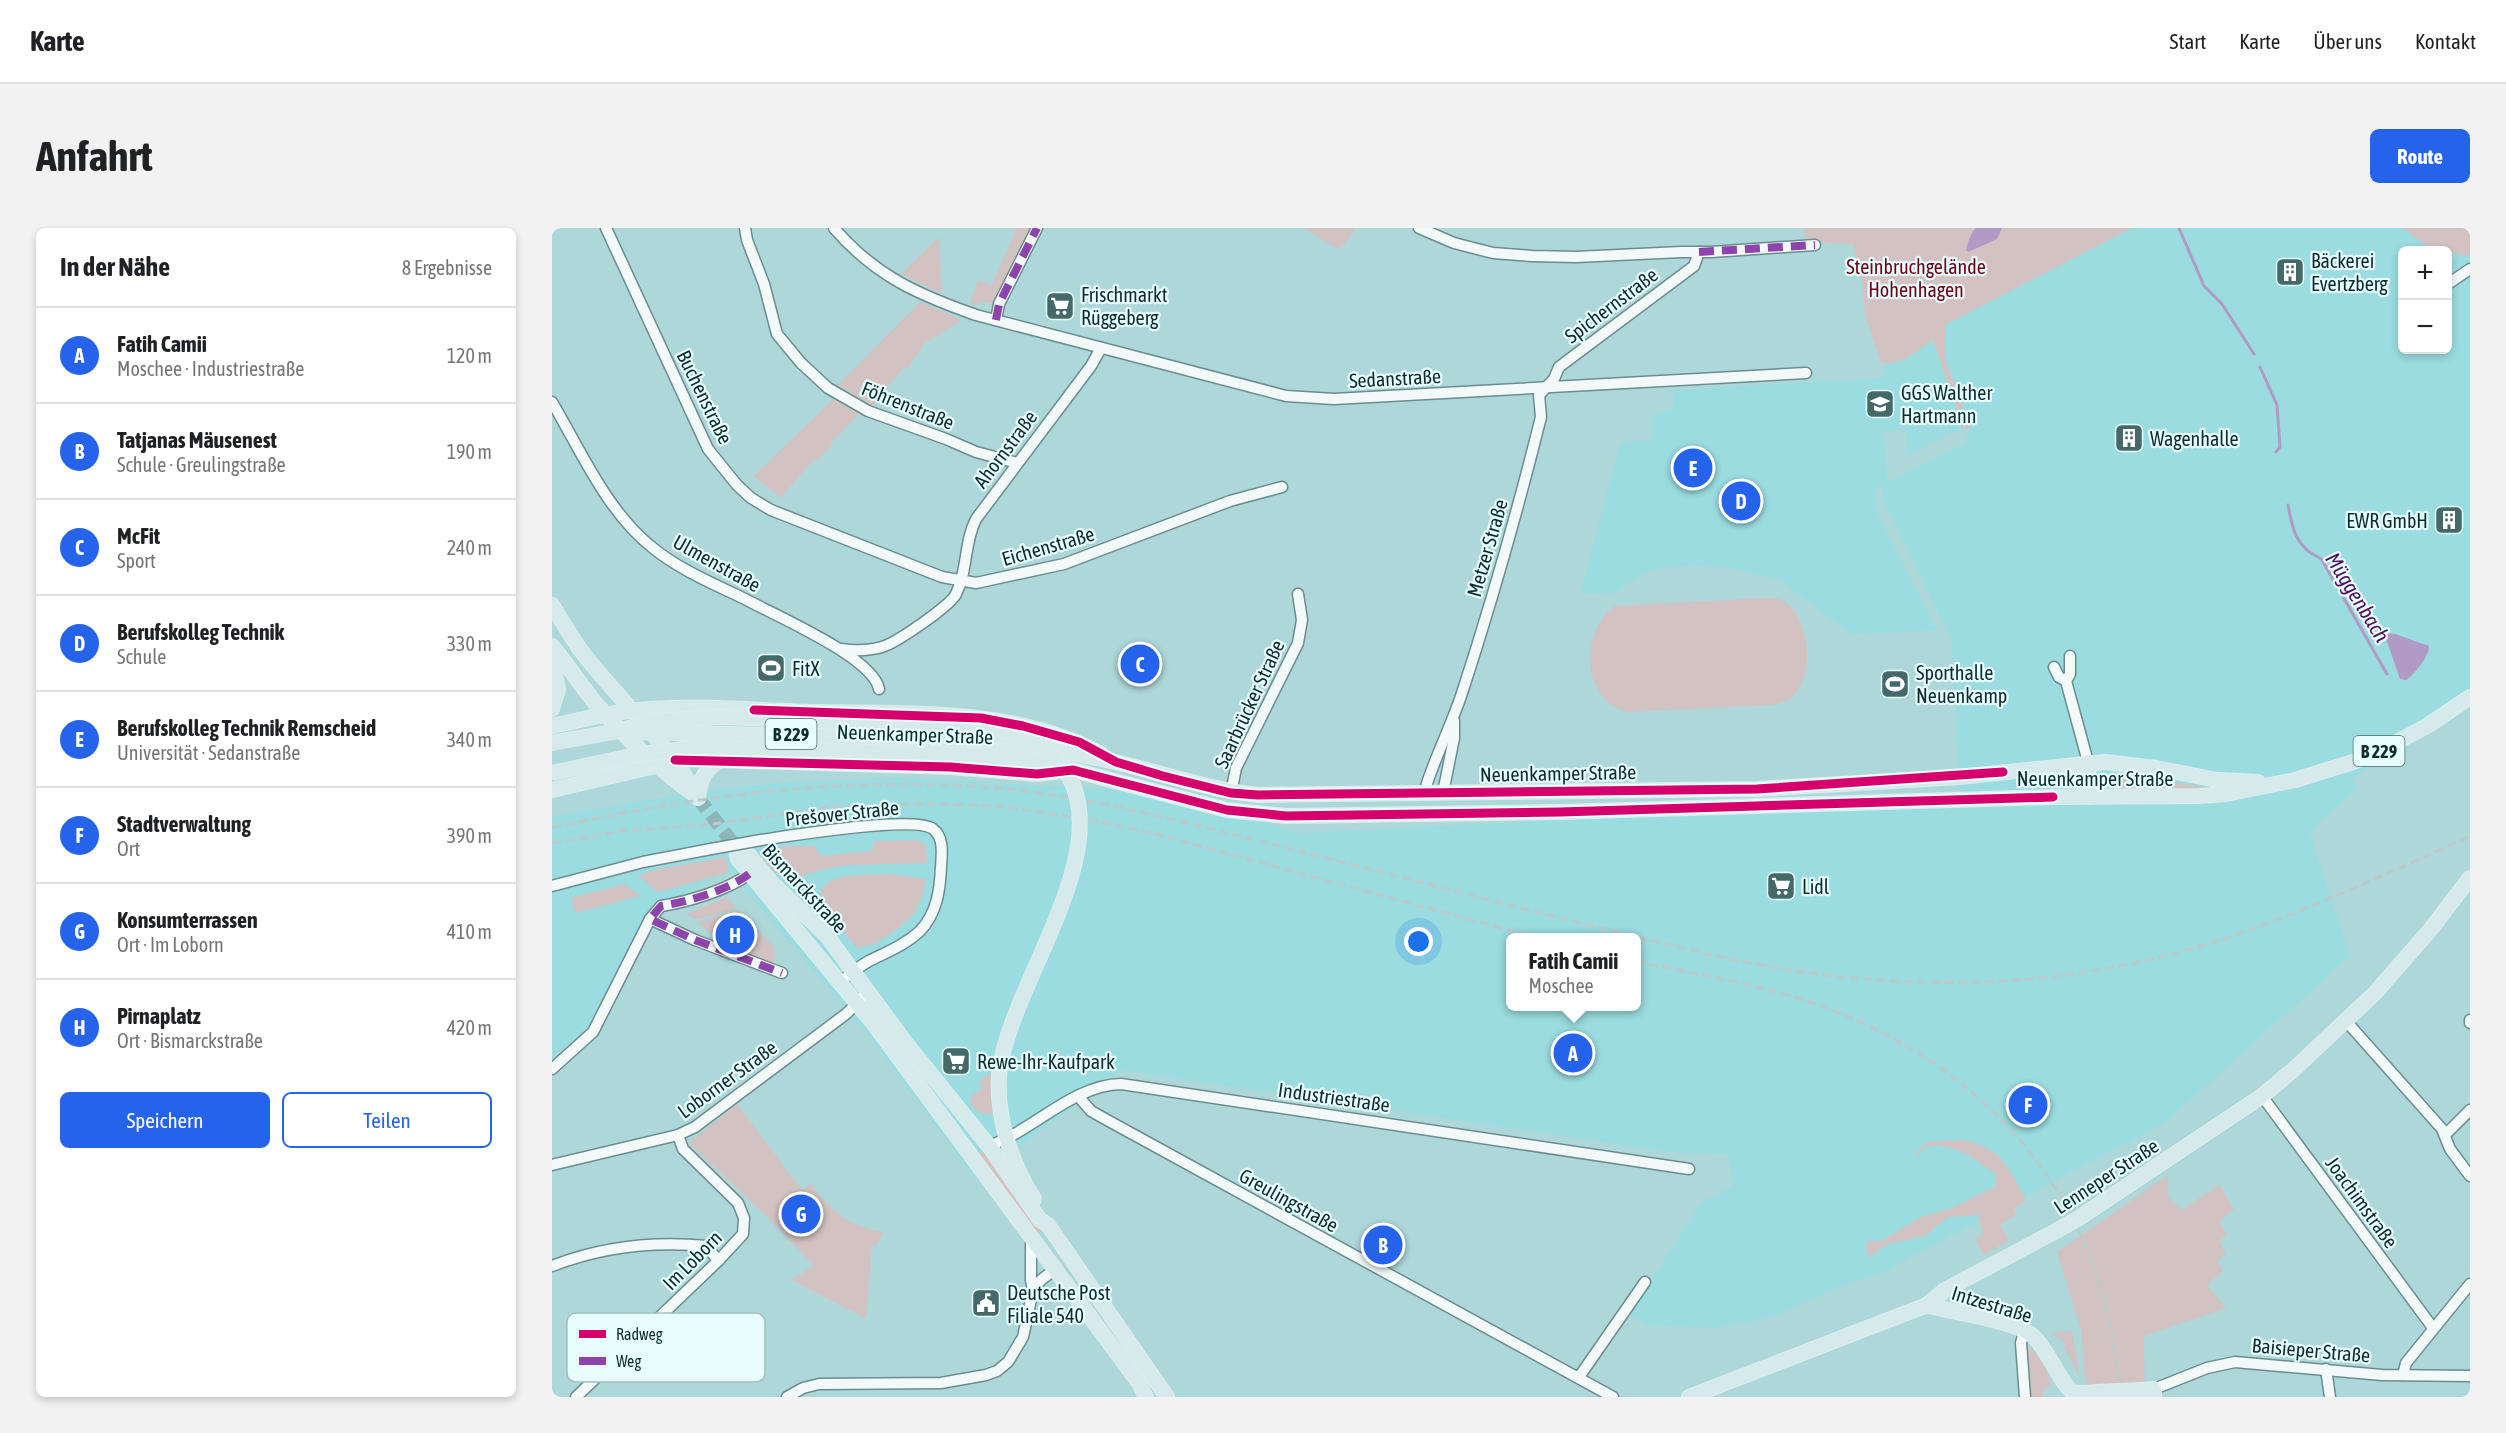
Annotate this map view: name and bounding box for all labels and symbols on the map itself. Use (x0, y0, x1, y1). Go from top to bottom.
place label: Bäckerei Evertzberg (2311, 249, 2388, 295)
park label: Steinbruchgelände Hohenhagen (1846, 255, 1986, 301)
building icon: Bäckerei Evertzberg (2274, 256, 2306, 288)
street label: Spichernstraße (1560, 263, 1662, 347)
place label: Frischmarkt Rüggeberg (1081, 283, 1168, 329)
supermarket icon: Frischmarkt Rüggeberg (1044, 290, 1076, 322)
street label: Buchenstraße (672, 347, 738, 447)
street label: Sedanstraße (1348, 364, 1442, 392)
street label: Föhrenstraße (858, 376, 958, 434)
place label: GGS Walther Hartmann (1901, 381, 1993, 427)
school or university icon: GGS Walther Hartmann (1864, 388, 1896, 420)
street label: Ahornstraße (969, 406, 1041, 492)
building icon: Wagenhalle (2113, 422, 2145, 454)
place label: Wagenhalle (2150, 427, 2239, 450)
pin: E (1674, 446, 1712, 490)
pin: D (1722, 478, 1760, 524)
street label: Metzer Straße (1462, 497, 1512, 599)
building icon: EWR GmbH (2433, 504, 2465, 536)
place label: EWR GmbH (2346, 509, 2428, 532)
street label: Eichenstraße (999, 522, 1097, 570)
street label: Ulmenstraße (669, 530, 765, 596)
water label: Müggenbach (2321, 548, 2395, 646)
street label: Saarbrücker Straße (1209, 636, 1289, 772)
pin: C (1120, 642, 1160, 686)
sports icon: FitX (755, 652, 787, 684)
place label: FitX (792, 657, 819, 680)
place label: Sporthalle Neuenkamp (1916, 661, 2007, 707)
sports icon: Sporthalle Neuenkamp (1879, 668, 1911, 700)
road number: B 229 (766, 719, 816, 749)
street label: Neuenkamper Straße (836, 720, 994, 748)
road number: B 229 (2354, 736, 2404, 766)
street label: Neuenkamper Straße (1480, 760, 1636, 786)
street label: Neuenkamper Straße (2017, 767, 2173, 790)
street label: Prešover Straße (784, 796, 900, 830)
street label: Bismarckstraße (758, 839, 852, 937)
supermarket icon: Lidl (1765, 870, 1797, 902)
place label: Lidl (1802, 875, 1830, 898)
pin: H (716, 912, 754, 958)
your location (1404, 927, 1433, 956)
pin: A (1554, 1030, 1592, 1076)
street label: Loborner Straße (673, 1035, 781, 1123)
supermarket icon: Rewe-Ihr-Kaufpark (940, 1045, 972, 1077)
place label: Rewe-Ihr-Kaufpark (977, 1050, 1115, 1073)
street label: Industriestraße (1277, 1078, 1391, 1116)
pin: F (2008, 1082, 2048, 1128)
street label: Lenneper Straße (2049, 1134, 2163, 1218)
street label: Joachimstraße (2321, 1152, 2403, 1252)
street label: Greulingstraße (1236, 1163, 1342, 1237)
pin: G (782, 1192, 820, 1236)
pin: B (1364, 1222, 1402, 1268)
street label: Im Loborn (658, 1226, 726, 1294)
place label: Deutsche Post Filiale 540 (1007, 1281, 1111, 1327)
street label: Intzestraße (1949, 1281, 2035, 1327)
public building icon: Deutsche Post Filiale 540 (970, 1287, 1002, 1319)
legend (567, 1313, 765, 1382)
text: Radweg (616, 1325, 663, 1344)
street label: Baisieper Straße (2251, 1333, 2371, 1367)
text: Weg (616, 1352, 641, 1371)

